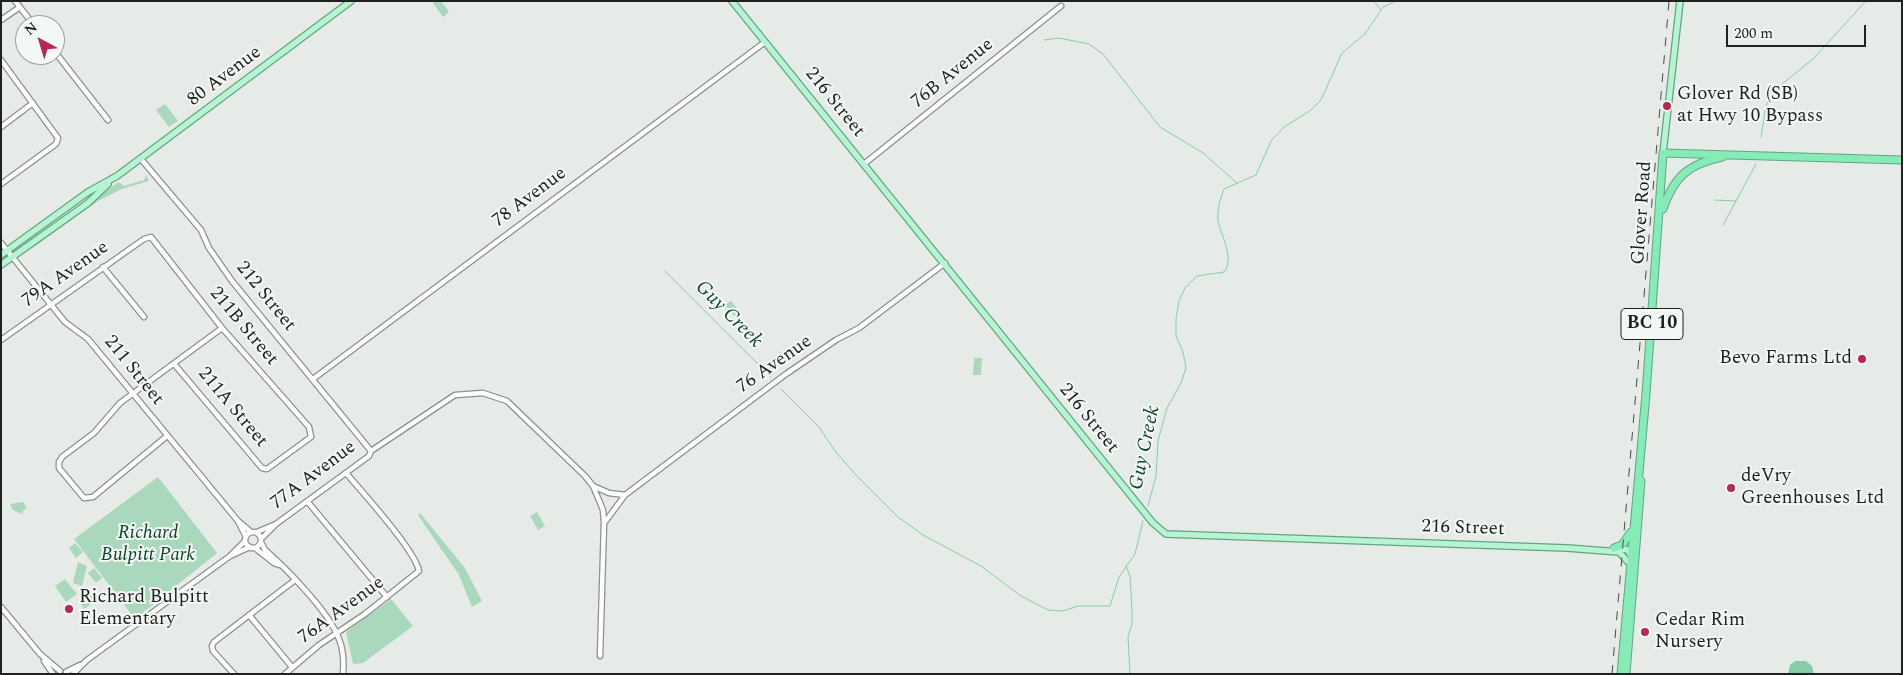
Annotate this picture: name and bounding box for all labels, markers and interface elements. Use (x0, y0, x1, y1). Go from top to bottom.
north arrow (15, 15, 65, 65)
scale bar (1728, 15, 1868, 47)
text: N (20, 17, 42, 40)
text: 200 m (1734, 22, 1773, 45)
street label: 76B Avenue (907, 34, 999, 114)
street label: 80 Avenue (184, 42, 266, 112)
street label: 216 Street (799, 64, 869, 142)
place label: Glover Rd (SB) at Hwy 10 Bypass (1677, 84, 1823, 128)
marker: Glover Rd (SB) at Hwy 10 Bypass (1661, 100, 1673, 112)
street label: Glover Road (1628, 160, 1658, 266)
street label: 78 Avenue (489, 163, 571, 233)
street label: 79A Avenue (18, 237, 114, 313)
street label: 212 Street (230, 258, 300, 336)
water label: Guy Creek (689, 276, 767, 354)
street label: 211B Street (204, 283, 282, 371)
road number: BC 10 (1621, 308, 1683, 339)
street label: 76 Avenue (733, 331, 817, 399)
street label: 211 Street (98, 332, 168, 410)
place label: Bevo Farms Ltd (1719, 348, 1852, 370)
marker: Bevo Farms Ltd (1856, 353, 1868, 365)
street label: 211A Street (192, 363, 272, 453)
street label: 216 Street (1053, 380, 1123, 458)
water label: Guy Creek (1125, 404, 1167, 492)
street label: 77A Avenue (267, 437, 361, 515)
place label: deVry Greenhouses Ltd (1741, 466, 1884, 510)
marker: deVry Greenhouses Ltd (1725, 482, 1737, 494)
street label: 216 Street (1421, 516, 1505, 542)
park label: Richard Bulpitt Park (101, 523, 195, 567)
street label: 76A Avenue (295, 572, 389, 650)
place label: Richard Bulpitt Elementary (79, 587, 209, 631)
marker: Richard Bulpitt Elementary (63, 603, 75, 615)
place label: Cedar Rim Nursery (1655, 610, 1745, 654)
marker: Cedar Rim Nursery (1639, 626, 1651, 638)

